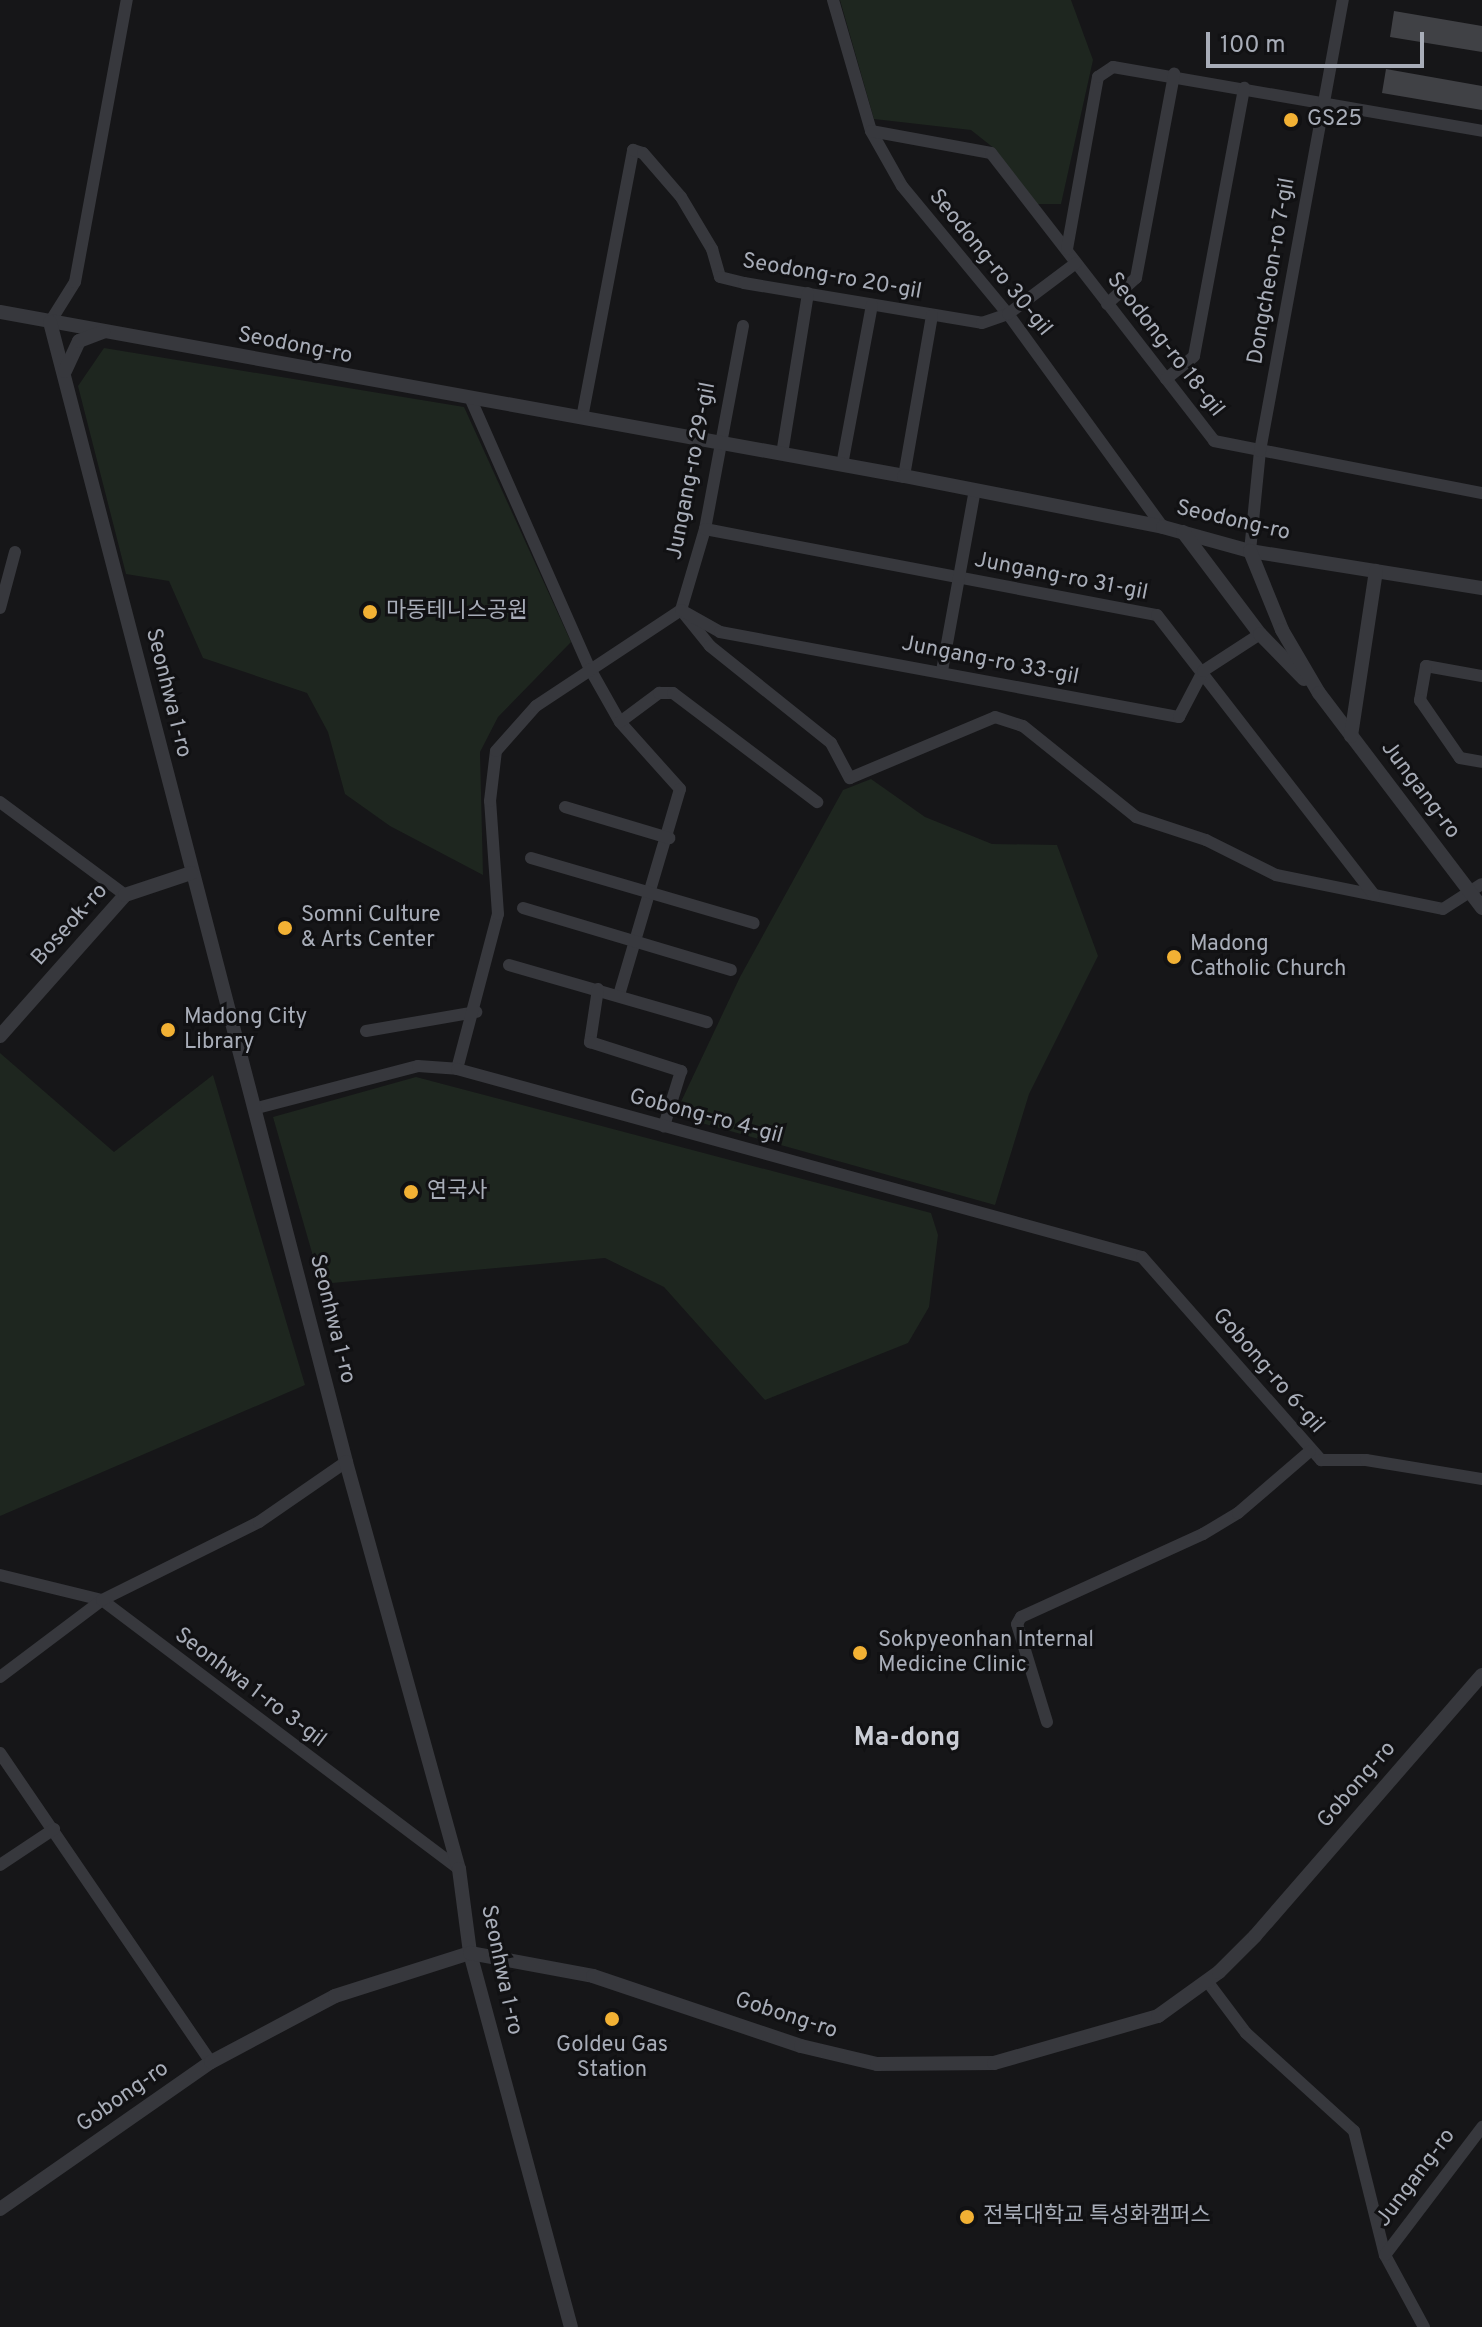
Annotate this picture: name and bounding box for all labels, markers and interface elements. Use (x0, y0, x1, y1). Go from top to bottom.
scale bar (1210, 16, 1428, 66)
text: 100 m (1220, 31, 1286, 61)
place label: GS25 (1307, 107, 1362, 133)
marker: GS25 (1282, 111, 1300, 129)
street label: Dongcheon-ro 7-gil (1243, 175, 1301, 367)
street label: Seodong-ro 30-gil (923, 184, 1057, 342)
street label: Seodong-ro 20-gil (740, 248, 924, 306)
street label: Seodong-ro 18-gil (1101, 268, 1229, 422)
street label: Seodong-ro (235, 322, 355, 370)
street label: Jungang-ro 29-gil (662, 380, 722, 562)
street label: Seodong-ro (1173, 495, 1293, 547)
street label: Jungang-ro 31-gil (972, 547, 1150, 607)
place label: 마동테니스공원 (386, 599, 528, 625)
marker: 마동테니스공원 (361, 603, 379, 621)
street label: Seonhwa 1-ro (139, 626, 197, 760)
street label: Jungang-ro 33-gil (899, 631, 1081, 691)
street label: Jungang-ro (1375, 736, 1465, 844)
street label: Boseok-ro (26, 878, 114, 972)
place label: Somni Culture & Arts Center (301, 902, 441, 954)
marker: Somni Culture & Arts Center (276, 919, 294, 937)
place label: Madong Catholic Church (1190, 931, 1346, 982)
marker: Madong Catholic Church (1165, 948, 1183, 966)
place label: Madong City Library (184, 1004, 307, 1056)
marker: Madong City Library (159, 1021, 177, 1039)
street label: Gobong-ro 4-gil (626, 1084, 786, 1150)
place label: 연국사 (427, 1179, 488, 1205)
marker: 연국사 (402, 1183, 420, 1201)
street label: Seonhwa 1-ro (303, 1252, 361, 1386)
street label: Gobong-ro 6-gil (1206, 1303, 1330, 1439)
street label: Seonhwa 1-ro 3-gil (169, 1622, 331, 1754)
place label: Sokpyeonhan Internal Medicine Clinic (878, 1627, 1094, 1678)
marker: Sokpyeonhan Internal Medicine Clinic (849, 1642, 871, 1664)
district label: Ma-dong (854, 1723, 960, 1755)
street label: Gobong-ro (1312, 1736, 1402, 1834)
street label: Seonhwa 1-ro (474, 1903, 528, 2037)
street label: Gobong-ro (731, 1987, 841, 2045)
marker: Goldeu Gas Station (603, 2010, 621, 2028)
place label: Goldeu Gas Station (556, 2032, 668, 2084)
street label: Gobong-ro (72, 2056, 174, 2138)
street label: Jungang-ro (1371, 2124, 1461, 2232)
place label: 전북대학교 특성화캠퍼스 (983, 2204, 1211, 2230)
marker: 전북대학교 특성화캠퍼스 (958, 2208, 976, 2226)

